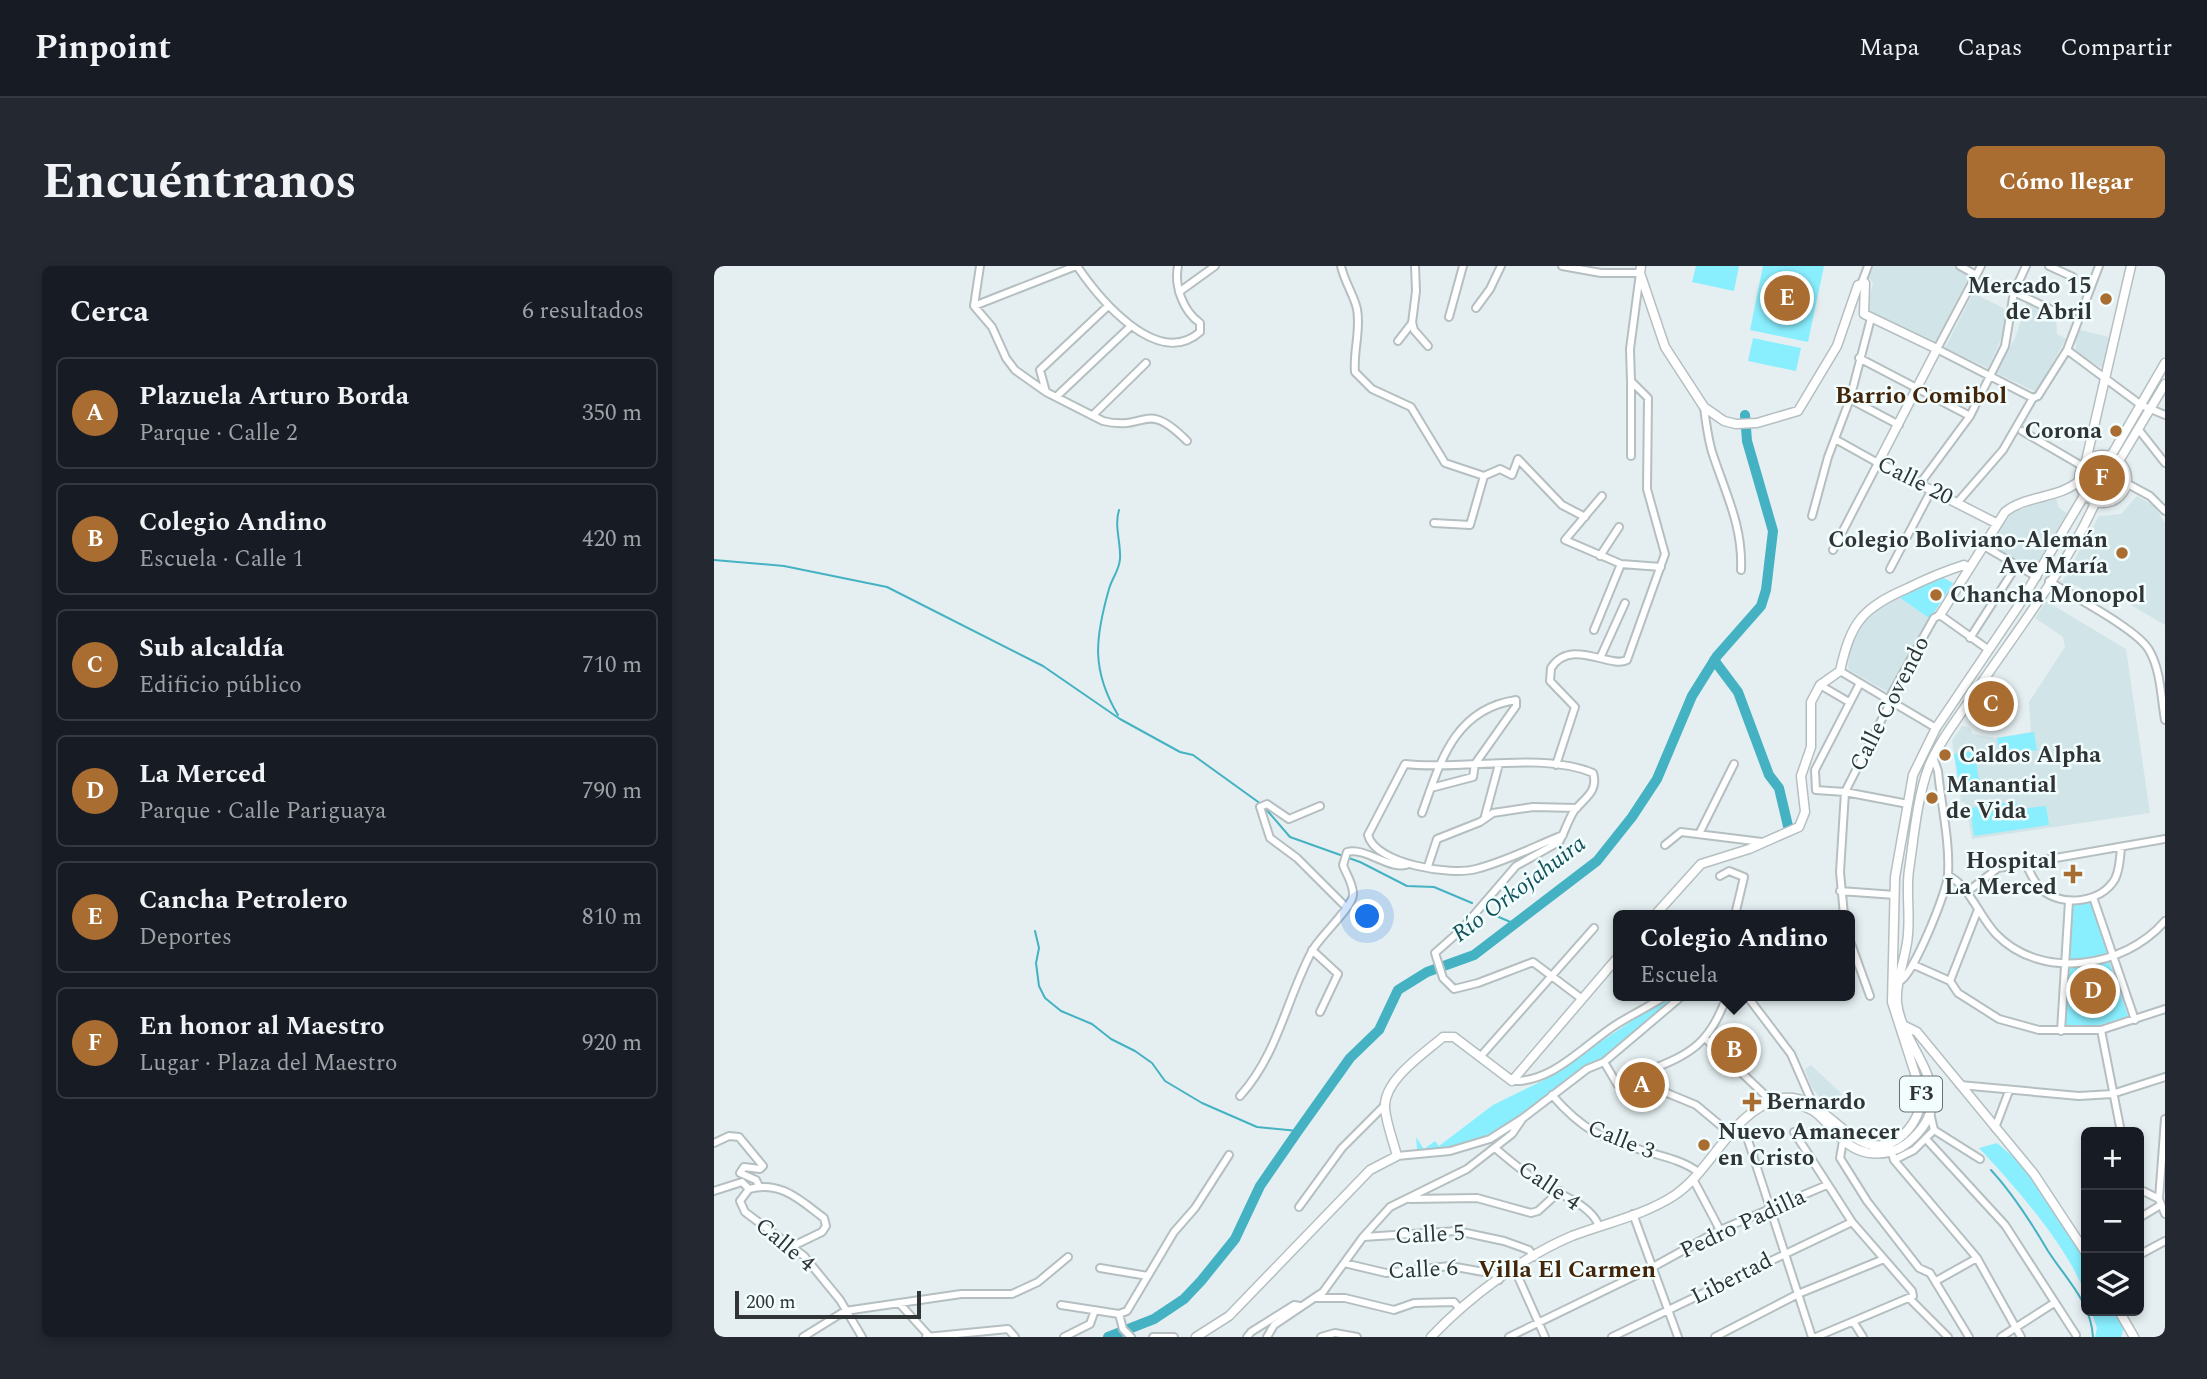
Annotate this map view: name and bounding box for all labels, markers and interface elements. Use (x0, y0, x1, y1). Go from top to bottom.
text: Pinpoint (35, 23, 171, 73)
text: Mapa (1859, 30, 1919, 66)
text: Capas (1957, 30, 2022, 66)
text: Compartir (2060, 30, 2172, 66)
text: Encuéntranos (42, 145, 357, 220)
button: Cómo llegar (1967, 146, 2165, 218)
place label: Mercado 15 de Abril (1967, 269, 2092, 330)
pin: E (1764, 272, 1810, 324)
text: Cerca (70, 289, 149, 335)
marker: Mercado 15 de Abril (2098, 291, 2114, 307)
text: 6 resultados (522, 294, 644, 329)
text: Plazuela Arturo Borda (139, 376, 409, 416)
district label: Barrio Comibol (1835, 378, 2007, 414)
text: A (86, 396, 104, 431)
text: 350 m (582, 396, 642, 431)
place label: Corona (2025, 414, 2102, 449)
text: Parque · Calle 2 (139, 416, 297, 451)
marker: Corona (2108, 423, 2124, 439)
street label: Calle 20 (1871, 447, 1959, 515)
pin: F (2079, 452, 2125, 504)
text: Colegio Andino (139, 502, 327, 542)
text: B (87, 522, 103, 557)
text: 420 m (582, 522, 642, 557)
place label: Colegio Boliviano-Alemán Ave María (1828, 523, 2108, 584)
text: Escuela · Calle 1 (139, 542, 304, 577)
marker: Colegio Boliviano-Alemán Ave María (2114, 545, 2130, 561)
place label: Chancha Monopol (1950, 578, 2146, 613)
marker: Chancha Monopol (1928, 587, 1944, 603)
text: Sub alcaldía (139, 628, 284, 668)
street label: Calle Covendo (1841, 630, 1939, 778)
text: C (87, 648, 103, 683)
text: 710 m (582, 648, 642, 683)
text: Edificio público (139, 668, 302, 703)
pin: C (1968, 678, 2014, 730)
place label: Caldos Alpha (1959, 738, 2101, 773)
marker: Caldos Alpha (1937, 747, 1953, 763)
text: La Merced (139, 754, 266, 794)
place label: Manantial de Vida (1946, 768, 2057, 829)
text: D (86, 774, 104, 809)
text: 790 m (582, 774, 642, 809)
marker: Manantial de Vida (1924, 790, 1940, 806)
text: Parque · Calle Pariguaya (139, 794, 387, 829)
water label: Río Orkojahuira (1444, 826, 1594, 952)
place label: Hospital La Merced (1944, 844, 2057, 905)
marker: Hospital La Merced (2063, 864, 2083, 884)
text: Cancha Petrolero (139, 880, 348, 920)
your location (1350, 899, 1384, 933)
text: E (87, 900, 103, 935)
text: 810 m (582, 900, 642, 935)
popup (1613, 910, 1855, 1001)
text: Colegio Andino (1640, 918, 1828, 958)
text: Deportes (139, 920, 232, 955)
text: Escuela (1640, 958, 1718, 993)
pin: D (2070, 965, 2116, 1017)
text: En honor al Maestro (139, 1006, 385, 1046)
pin: B (1711, 1024, 1757, 1076)
text: F (88, 1026, 102, 1061)
text: 920 m (582, 1026, 642, 1061)
text: Lugar · Plaza del Maestro (139, 1046, 398, 1081)
pin: A (1619, 1059, 1665, 1111)
road number: F3 (1900, 1076, 1942, 1112)
place label: Bernardo (1766, 1085, 1866, 1120)
marker: Bernardo (1744, 1094, 1760, 1110)
street label: Calle 3 (1582, 1111, 1660, 1169)
place label: Nuevo Amanecer en Cristo (1718, 1115, 1900, 1176)
map controls (2081, 1127, 2144, 1316)
button: + (2081, 1127, 2144, 1190)
marker: Nuevo Amanecer en Cristo (1696, 1137, 1712, 1153)
street label: Calle 4 (1510, 1152, 1588, 1220)
street label: Pedro Padilla (1674, 1179, 1812, 1269)
button: − (2081, 1190, 2144, 1253)
street label: Calle 4 (747, 1209, 823, 1281)
street label: Calle 5 (1394, 1216, 1466, 1254)
street label: Libertad (1685, 1244, 1779, 1314)
street label: Calle 6 (1387, 1251, 1459, 1289)
district label: Villa El Carmen (1478, 1252, 1656, 1288)
button: layers (2081, 1253, 2144, 1316)
scale bar (735, 1288, 920, 1320)
text: 200 m (746, 1288, 796, 1317)

